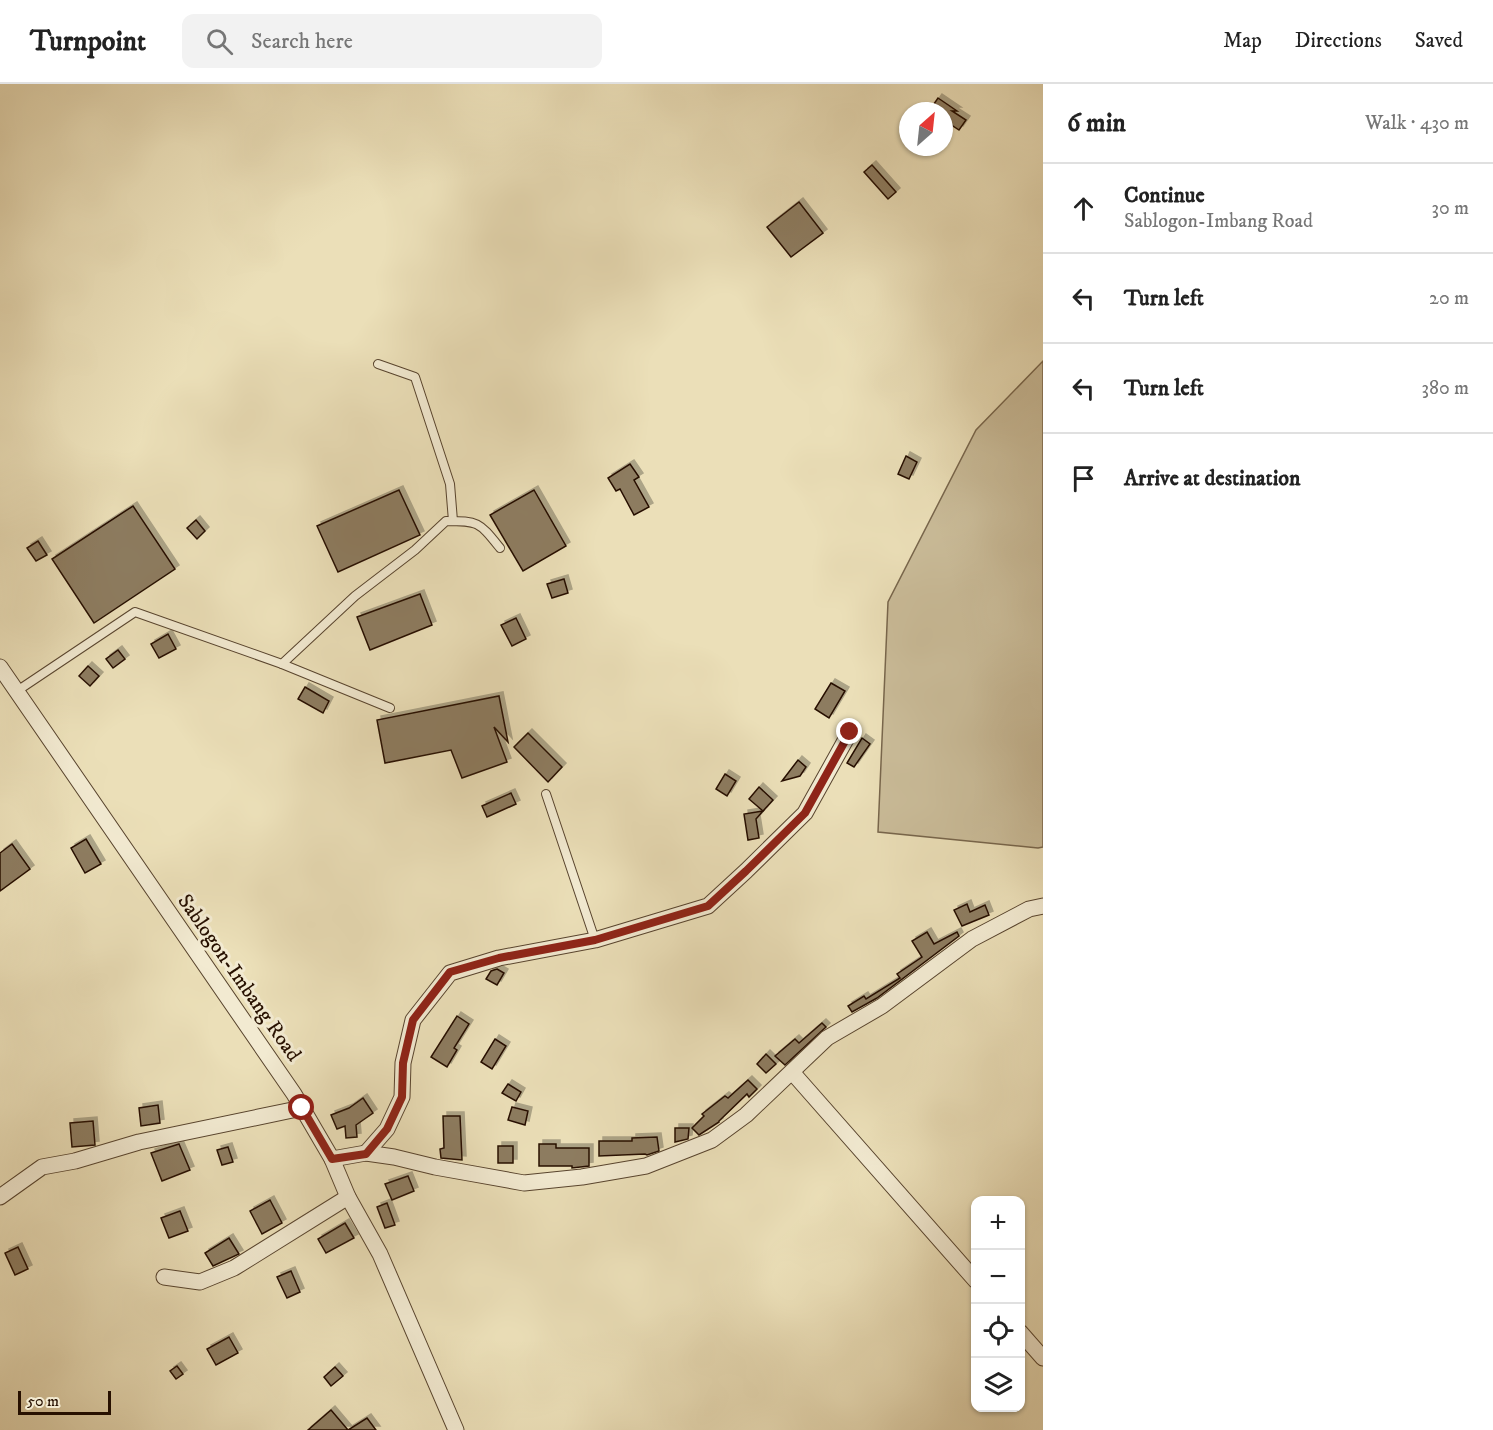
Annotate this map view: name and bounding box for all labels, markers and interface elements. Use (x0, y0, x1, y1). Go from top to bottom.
search box (182, 14, 602, 68)
text: Turnpoint (30, 24, 146, 59)
icon: search (203, 25, 236, 58)
text: Search here (251, 28, 353, 55)
text: Map (1223, 28, 1262, 54)
text: Directions (1295, 28, 1382, 54)
text: Saved (1415, 28, 1463, 54)
north arrow (899, 102, 953, 156)
text: 6 min (1067, 107, 1126, 140)
text: Walk · 430 m (1365, 111, 1469, 136)
text: Continue (1124, 182, 1205, 209)
icon: ahead (1067, 192, 1100, 225)
text: 30 m (1431, 196, 1469, 221)
text: Sablogon-Imbang Road (1124, 209, 1313, 234)
icon: left (1067, 282, 1100, 315)
text: Turn left (1124, 285, 1204, 312)
text: 20 m (1429, 286, 1469, 311)
icon: left (1067, 372, 1100, 405)
text: Turn left (1124, 375, 1204, 402)
text: 380 m (1421, 376, 1469, 401)
icon: arrive (1067, 462, 1100, 495)
text: Arrive at destination (1124, 465, 1301, 492)
route end (836, 718, 862, 744)
street label: Sablogon-Imbang Road (171, 889, 307, 1067)
route start (288, 1094, 314, 1120)
map controls (971, 1196, 1025, 1412)
button: + (971, 1196, 1025, 1250)
button: − (971, 1250, 1025, 1304)
button: locate (971, 1304, 1025, 1358)
button: layers (971, 1358, 1025, 1412)
scale bar (18, 1388, 111, 1416)
text: 50 m (27, 1391, 59, 1411)

